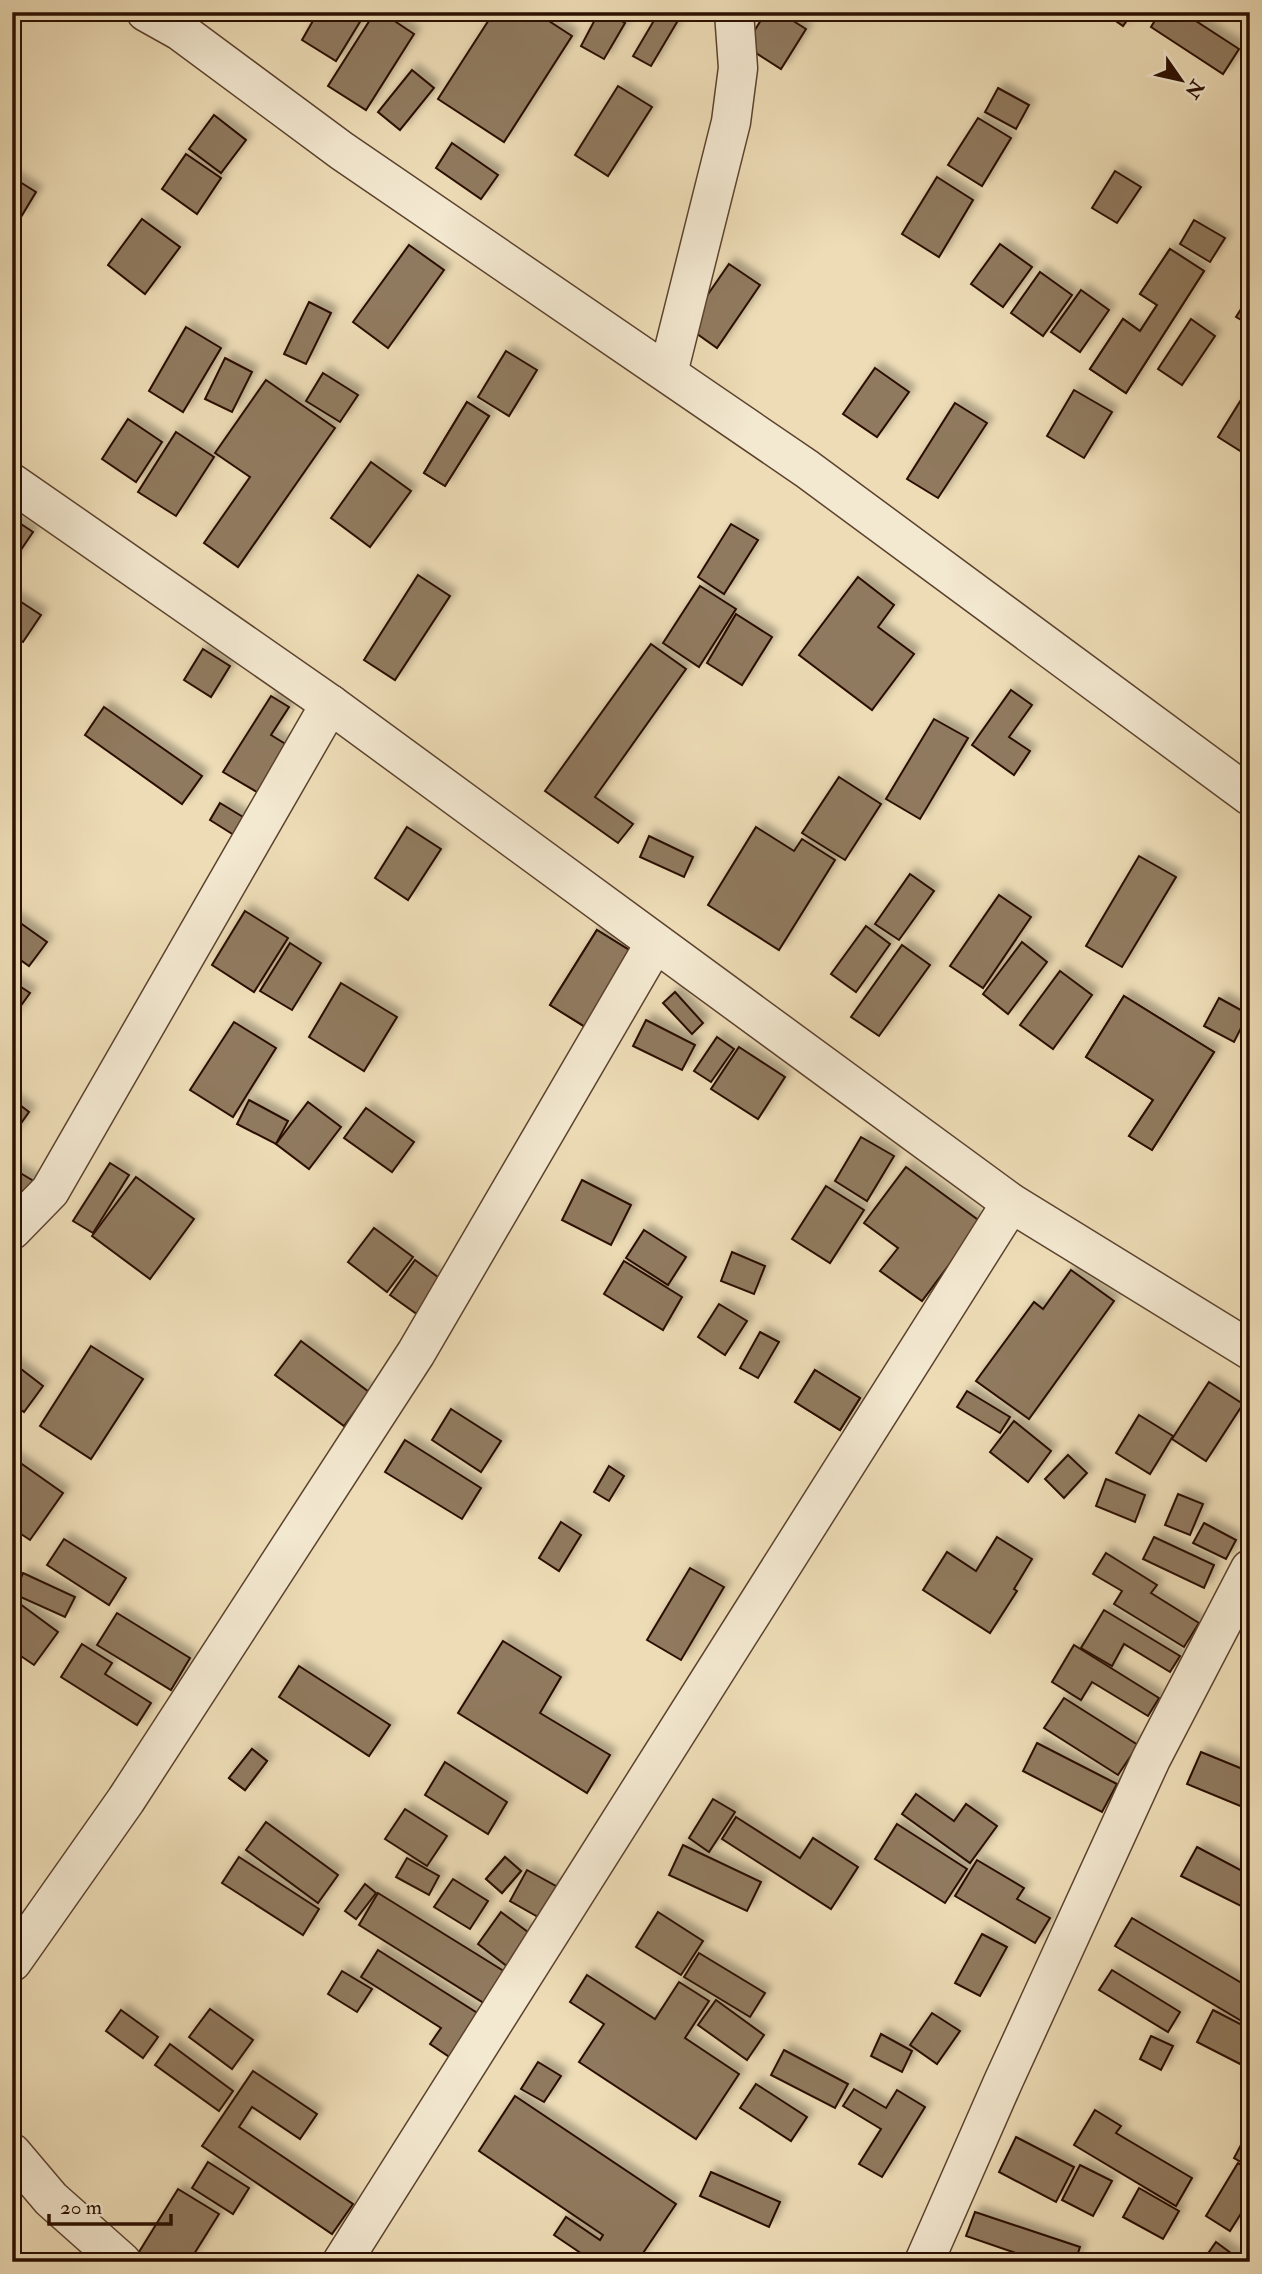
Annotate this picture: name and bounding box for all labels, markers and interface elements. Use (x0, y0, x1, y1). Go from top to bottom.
north arrow (1146, 46, 1216, 116)
text: N (1179, 74, 1210, 104)
scale bar (49, 2183, 172, 2227)
text: 20 m (60, 2194, 102, 2221)

